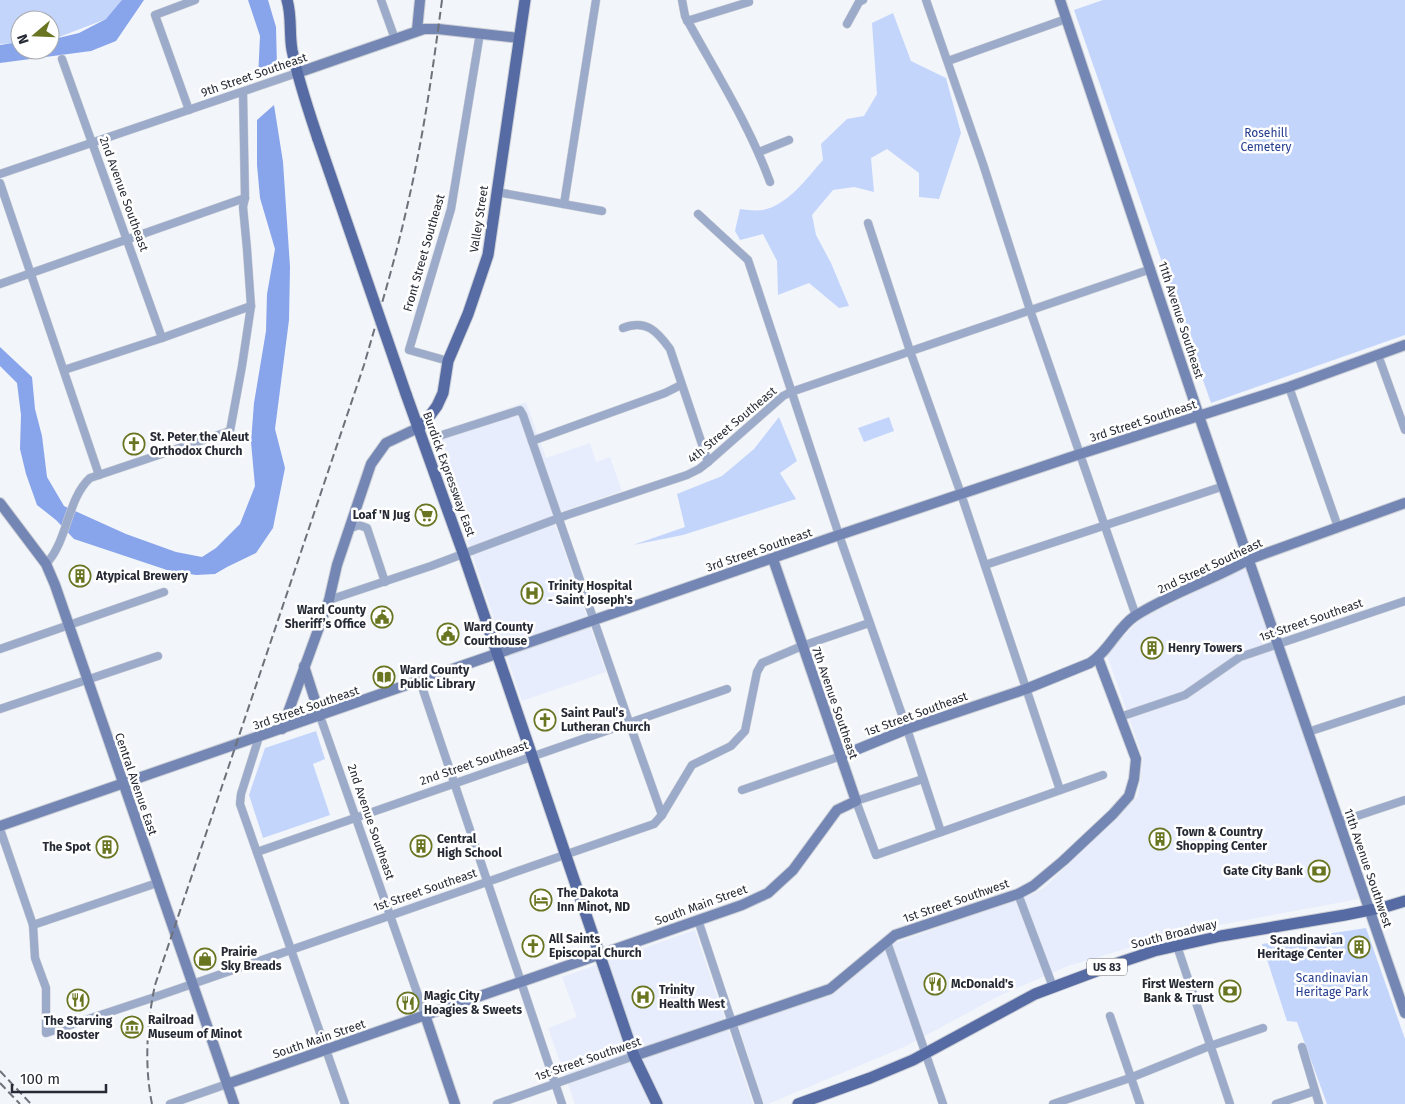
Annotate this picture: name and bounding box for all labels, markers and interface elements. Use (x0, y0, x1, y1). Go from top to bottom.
north arrow (10, 10, 60, 60)
text: N (14, 32, 33, 46)
street label: 9th Street Southeast (199, 50, 309, 100)
park label: Rosehill Cemetery (1240, 126, 1292, 154)
street label: 2nd Avenue Southeast (97, 135, 151, 254)
street label: Valley Street (467, 184, 491, 254)
street label: Front Street Southeast (400, 192, 448, 313)
street label: 11th Avenue Southeast (1155, 260, 1207, 381)
street label: 4th Street Southeast (685, 383, 780, 466)
street label: 3rd Street Southeast (1088, 397, 1199, 445)
street label: Burdick Expressway East (420, 410, 478, 539)
place label: St. Peter the Aleut Orthodox Church (150, 430, 250, 458)
church icon: St. Peter the Aleut Orthodox Church (122, 432, 146, 456)
supermarket icon: Loaf 'N Jug (414, 503, 438, 527)
place label: Loaf 'N Jug (353, 508, 410, 522)
street label: 3rd Street Southeast (704, 525, 814, 575)
street label: 2nd Street Southeast (1156, 535, 1265, 596)
building icon: Atypical Brewery (68, 564, 92, 588)
place label: Atypical Brewery (95, 569, 189, 583)
place label: Trinity Hospital - Saint Joseph's (548, 579, 633, 607)
hospital icon: Trinity Hospital - Saint Joseph's (520, 581, 544, 605)
street label: 1st Street Southeast (1257, 595, 1365, 644)
place label: Ward County Sheriff’s Office (285, 603, 367, 631)
public building icon: Ward County Sheriff’s Office (370, 605, 394, 629)
place label: Ward County Courthouse (464, 620, 534, 648)
public building icon: Ward County Courthouse (436, 622, 460, 646)
building icon: Henry Towers (1140, 636, 1164, 660)
place label: Henry Towers (1168, 641, 1243, 655)
street label: 7th Avenue Southeast (809, 645, 861, 761)
place label: Ward County Public Library (400, 663, 476, 691)
library icon: Ward County Public Library (372, 665, 396, 689)
street label: 3rd Street Southeast (251, 683, 361, 733)
street label: 1st Street Southeast (863, 689, 970, 739)
place label: Saint Paul’s Lutheran Church (561, 706, 651, 734)
church icon: Saint Paul’s Lutheran Church (533, 708, 557, 732)
street label: Central Avenue East (112, 731, 160, 838)
street label: 2nd Street Southeast (418, 738, 531, 788)
street label: 2nd Avenue Southeast (345, 763, 398, 882)
street label: 11th Avenue Southwest (1341, 807, 1395, 930)
place label: Town & Country Shopping Center (1176, 825, 1267, 853)
building icon: Town & Country Shopping Center (1148, 827, 1172, 851)
place label: Central High School (437, 832, 502, 860)
building icon: Central High School (409, 834, 433, 858)
building icon: The Spot (95, 835, 119, 859)
place label: The Spot (42, 840, 91, 854)
bank icon: Gate City Bank (1307, 859, 1331, 883)
place label: Gate City Bank (1223, 864, 1303, 878)
street label: 1st Street Southeast (371, 865, 479, 914)
street label: 1st Street Southwest (901, 876, 1011, 926)
street label: South Main Street (653, 882, 750, 928)
place label: The Dakota Inn Minot, ND (557, 886, 630, 914)
hotel icon: The Dakota Inn Minot, ND (529, 888, 553, 912)
street label: South Broadway (1130, 917, 1218, 951)
place label: All Saints Episcopal Church (548, 932, 642, 960)
place label: Scandinavian Heritage Center (1257, 933, 1343, 961)
church icon: All Saints Episcopal Church (521, 934, 545, 958)
building icon: Scandinavian Heritage Center (1347, 935, 1371, 959)
place label: Prairie Sky Breads (221, 945, 282, 973)
shop icon: Prairie Sky Breads (193, 947, 217, 971)
road number: US 83 (1087, 959, 1127, 976)
park label: Scandinavian Heritage Park (1296, 971, 1369, 999)
restaurant icon: McDonald's (923, 972, 947, 996)
place label: McDonald's (951, 977, 1014, 991)
place label: First Western Bank & Trust (1142, 977, 1214, 1005)
bank icon: First Western Bank & Trust (1218, 979, 1242, 1003)
place label: Trinity Health West (659, 983, 725, 1011)
hospital icon: Trinity Health West (631, 985, 655, 1009)
restaurant icon: The Starving Rooster (66, 988, 90, 1012)
place label: Magic City Hoagies & Sweets (424, 989, 522, 1017)
restaurant icon: Magic City Hoagies & Sweets (396, 991, 420, 1015)
place label: Railroad Museum of Minot (148, 1013, 242, 1041)
place label: The Starving Rooster (44, 1014, 113, 1042)
museum icon: Railroad Museum of Minot (120, 1015, 144, 1039)
street label: South Main Street (271, 1016, 368, 1061)
street label: 1st Street Southwest (533, 1034, 643, 1084)
scale bar (12, 1062, 106, 1094)
text: 100 m (20, 1070, 60, 1088)

